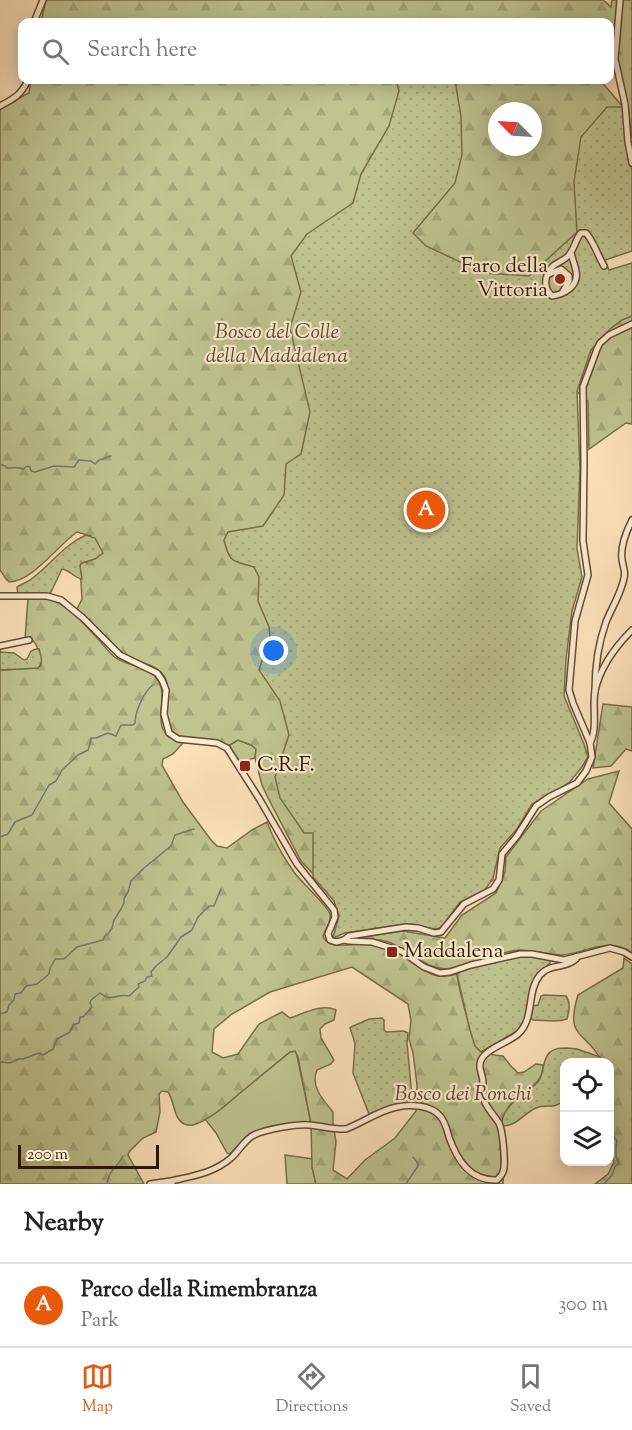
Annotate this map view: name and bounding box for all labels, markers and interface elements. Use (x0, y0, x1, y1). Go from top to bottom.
search box (18, 18, 614, 84)
icon: search (39, 35, 72, 68)
text: Search here (87, 35, 197, 67)
north arrow (488, 102, 542, 156)
place label: Faro della Vittoria (461, 252, 548, 306)
marker: Faro della Vittoria (553, 272, 567, 286)
park label: Bosco del Colle della Maddalena (206, 318, 348, 372)
pin: A (406, 488, 446, 532)
your location (259, 636, 288, 665)
place label: C.R.F. (257, 751, 315, 781)
marker: C.R.F. (238, 759, 252, 773)
place label: Maddalena (404, 937, 504, 967)
marker: Maddalena (385, 945, 399, 959)
map controls (560, 1058, 614, 1166)
button: locate (560, 1058, 614, 1112)
park label: Bosco dei Ronchi (395, 1080, 531, 1110)
button: layers (560, 1112, 614, 1166)
scale bar (18, 1142, 159, 1170)
text: 200 m (27, 1144, 68, 1167)
text: Nearby (24, 1205, 104, 1242)
text: Parco della Rimembranza (81, 1275, 317, 1307)
text: A (35, 1291, 52, 1320)
text: 300 m (558, 1291, 608, 1320)
text: Park (81, 1307, 119, 1336)
tab: Map (81, 1360, 114, 1419)
tab: Directions (276, 1360, 348, 1419)
tab: Saved (510, 1360, 551, 1419)

